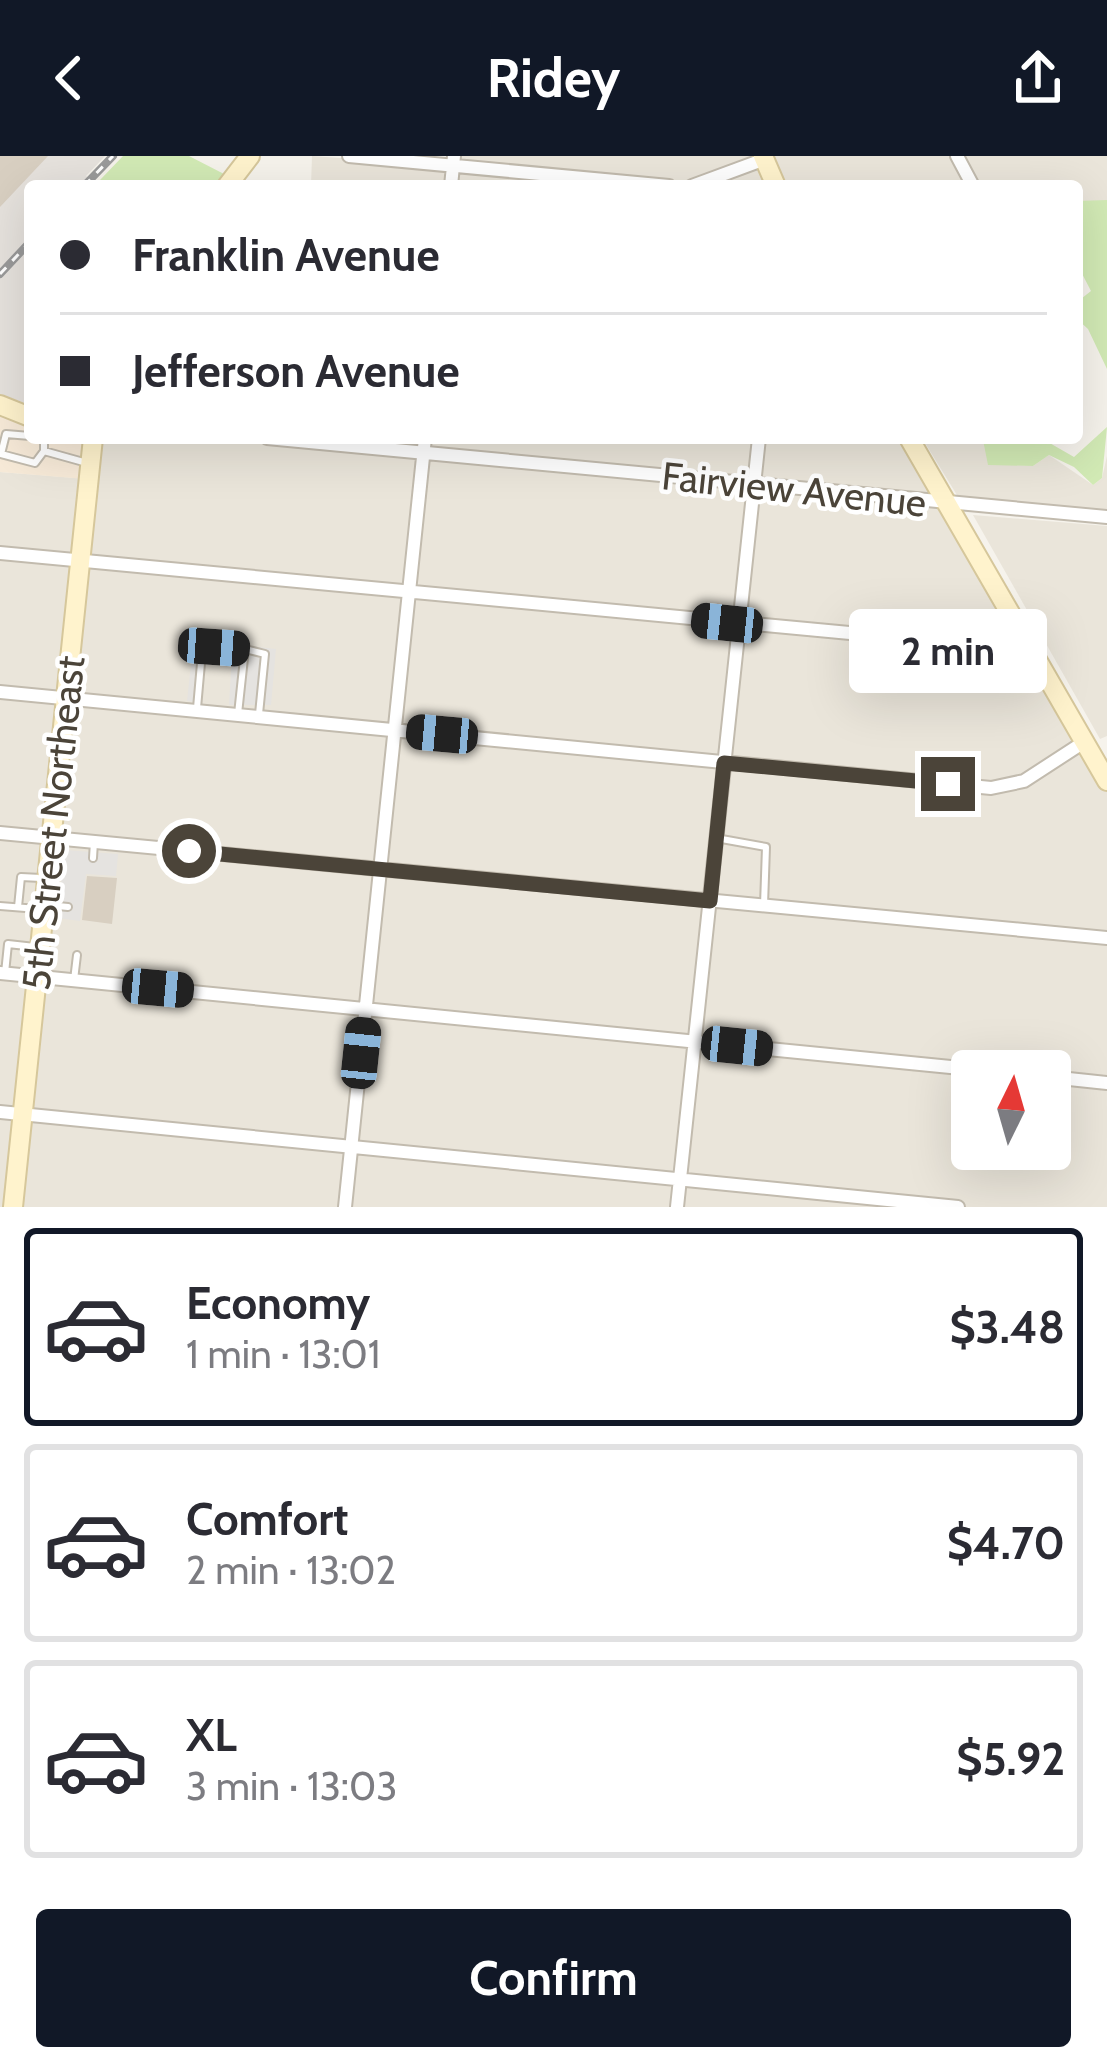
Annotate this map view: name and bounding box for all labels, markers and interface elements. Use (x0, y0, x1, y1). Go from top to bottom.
icon: back (36, 45, 102, 111)
text: Ridey (487, 45, 620, 111)
icon: share (1005, 45, 1071, 111)
text: Franklin Avenue (132, 228, 440, 282)
text: Jefferson Avenue (132, 344, 460, 398)
street label: Fairview Avenue (659, 451, 929, 527)
car (689, 601, 765, 645)
callout: 2 min (849, 610, 1047, 694)
car (177, 627, 251, 667)
text: 2 min (901, 627, 995, 675)
street label: 5th Street Northeast (12, 653, 94, 993)
car (405, 713, 479, 755)
route end (921, 757, 975, 811)
route start (162, 824, 216, 878)
car (121, 967, 195, 1009)
car (339, 1015, 383, 1091)
car (699, 1024, 775, 1068)
north arrow (951, 1050, 1071, 1170)
map controls (951, 1050, 1071, 1170)
icon: car (42, 1273, 150, 1381)
text: Economy (186, 1276, 370, 1330)
text: $3.48 (950, 1300, 1065, 1354)
text: 1 min · 13:01 (186, 1330, 380, 1378)
icon: car (42, 1489, 150, 1597)
text: Comfort (186, 1492, 349, 1546)
text: $4.70 (947, 1516, 1065, 1570)
text: 2 min · 13:02 (186, 1546, 396, 1594)
icon: car (42, 1705, 150, 1813)
text: XL (186, 1708, 237, 1762)
text: $5.92 (956, 1732, 1065, 1786)
text: 3 min · 13:03 (186, 1762, 397, 1810)
button: Confirm (36, 1909, 1071, 2047)

